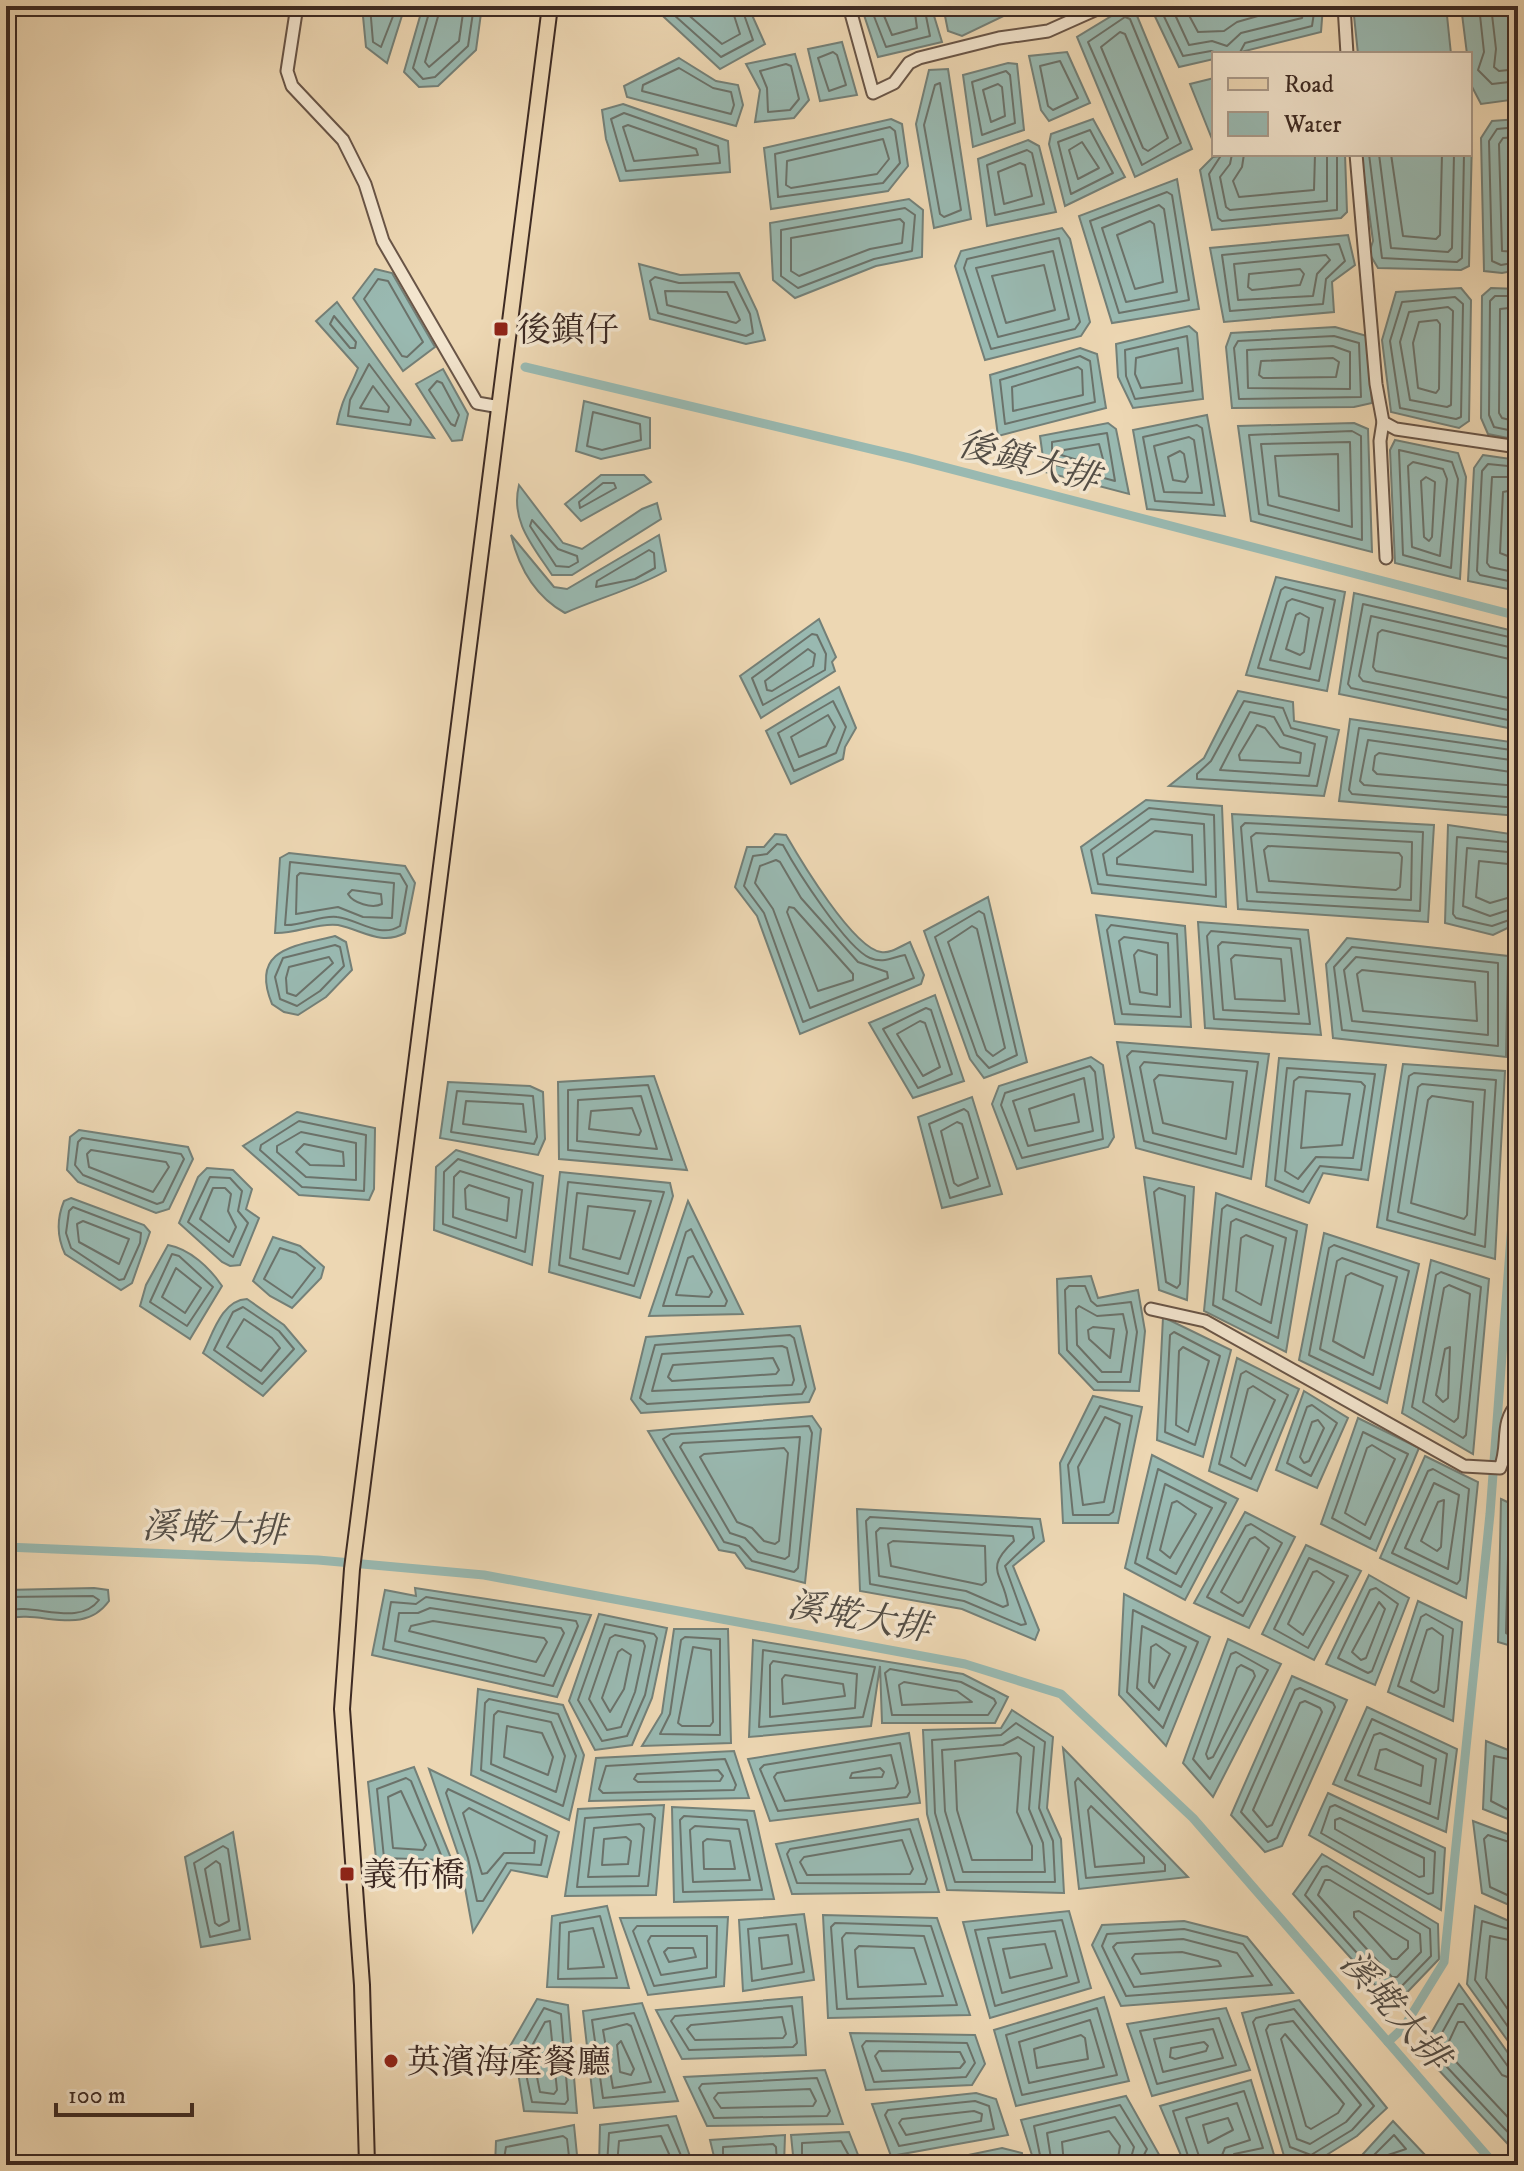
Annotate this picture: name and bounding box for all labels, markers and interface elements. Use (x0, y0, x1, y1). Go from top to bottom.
legend (1212, 52, 1472, 156)
text: Road (1284, 70, 1334, 100)
text: Water (1283, 110, 1341, 140)
place label: 後鎮仔 (517, 310, 619, 352)
marker: 後鎮仔 (492, 320, 510, 338)
water label: 後鎮大排 (953, 422, 1109, 504)
water label: 溪墘大排 (141, 1504, 292, 1555)
water label: 溪墘大排 (784, 1583, 938, 1653)
place label: 義布橋 (363, 1855, 465, 1897)
marker: 義布橋 (338, 1865, 356, 1883)
water label: 溪墘大排 (1330, 1942, 1462, 2084)
place label: 英濱海產餐廳 (407, 2042, 611, 2084)
marker: 英濱海產餐廳 (382, 2052, 400, 2070)
scale bar (56, 2067, 192, 2117)
text: 100 m (68, 2081, 126, 2111)

